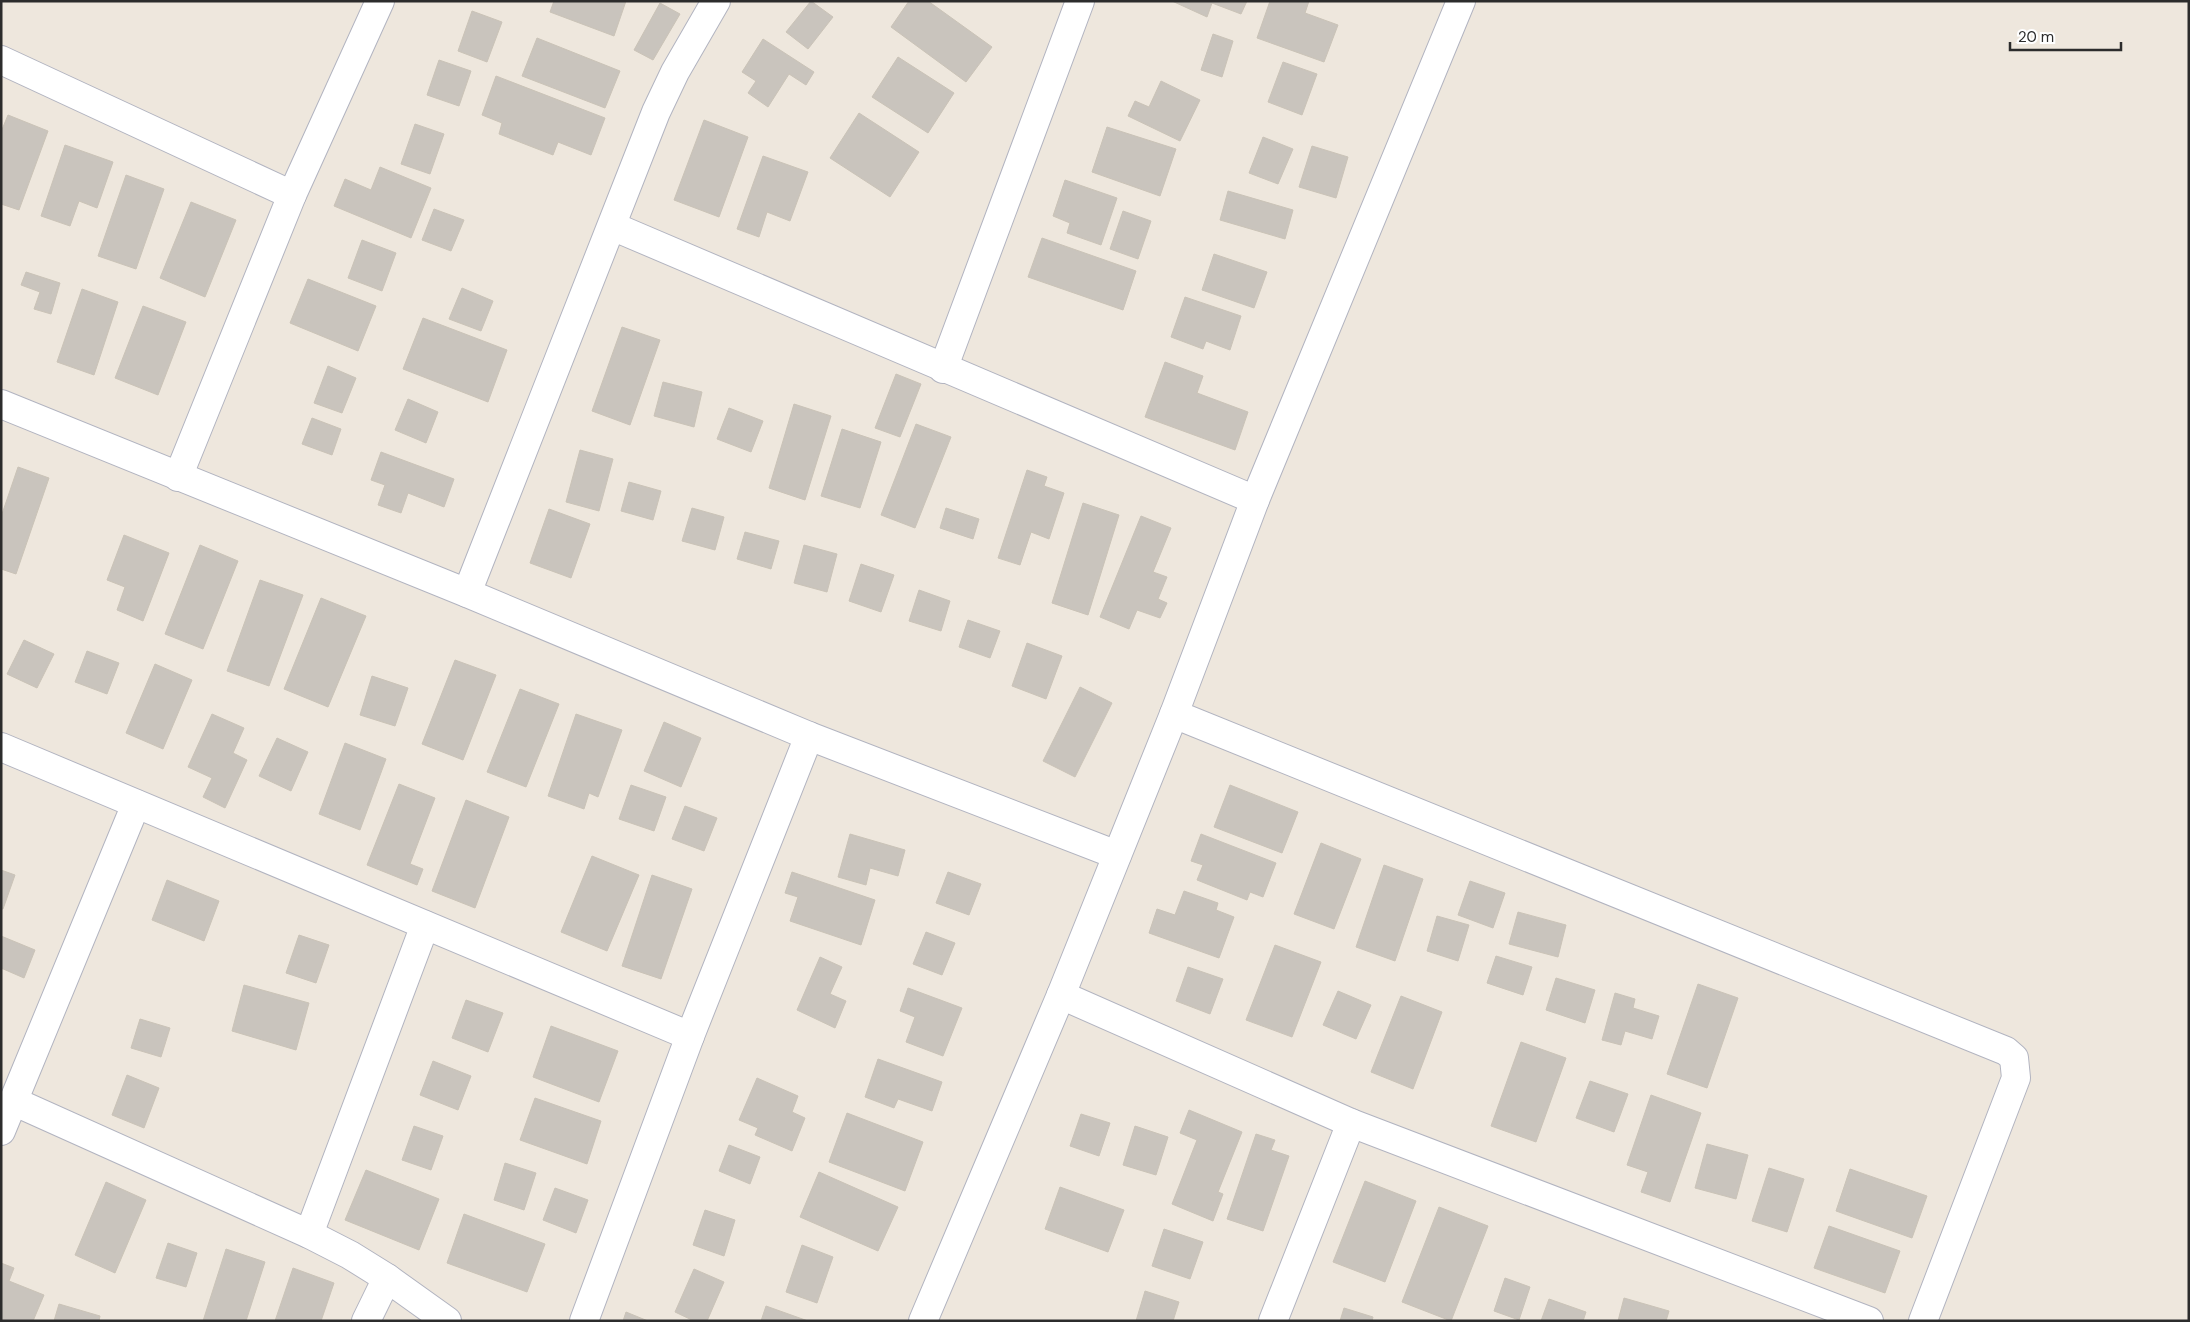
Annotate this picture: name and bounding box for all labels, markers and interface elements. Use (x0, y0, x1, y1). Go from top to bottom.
scale bar (2010, 20, 2121, 52)
text: 20 m (2018, 27, 2054, 47)

